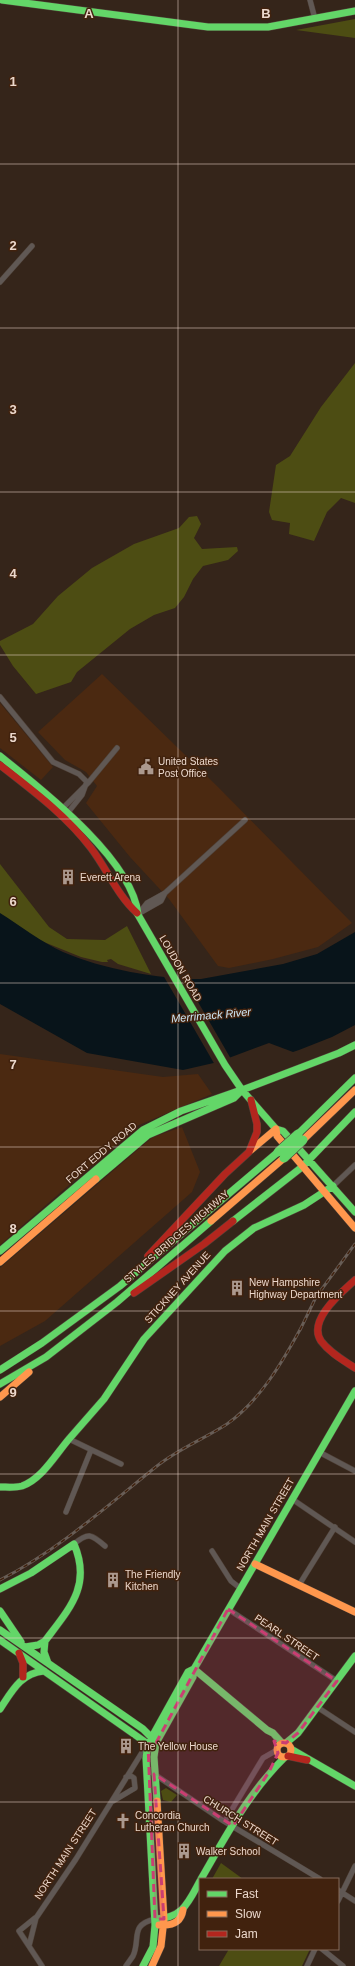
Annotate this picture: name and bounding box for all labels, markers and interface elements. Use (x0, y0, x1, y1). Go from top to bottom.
text: A (84, 6, 94, 21)
text: B (261, 6, 271, 21)
text: 1 (9, 74, 17, 89)
text: 2 (9, 238, 17, 253)
text: 3 (9, 402, 17, 417)
text: 4 (9, 566, 17, 581)
text: 5 (9, 730, 17, 745)
place label: United States Post Office (158, 756, 218, 779)
public building icon: United States Post Office (137, 758, 155, 776)
building icon: Everett Arena (59, 868, 77, 886)
place label: Everett Arena (80, 872, 141, 883)
text: 6 (9, 894, 17, 909)
street label: LOUDON ROAD (157, 933, 204, 1003)
water label: Merrimack River (171, 1005, 253, 1024)
text: 7 (9, 1057, 17, 1072)
street label: FORT EDDY ROAD (64, 1120, 139, 1185)
street label: STYLES BRIDGES HIGHWAY (122, 1188, 231, 1285)
text: 8 (9, 1221, 17, 1236)
street label: STICKNEY AVENUE (142, 1249, 213, 1325)
place label: New Hampshire Highway Department (249, 1277, 343, 1300)
building icon: New Hampshire Highway Department (228, 1279, 246, 1297)
text: 9 (9, 1385, 17, 1400)
street label: NORTH MAIN STREET (234, 1476, 297, 1573)
place label: The Friendly Kitchen (125, 1569, 181, 1592)
building icon: The Friendly Kitchen (104, 1571, 122, 1589)
street label: PEARL STREET (253, 1612, 321, 1663)
building icon: The Yellow House (117, 1737, 135, 1755)
place label: The Yellow House (138, 1741, 218, 1752)
street label: CHURCH STREET (202, 1793, 280, 1848)
street label: NORTH MAIN STREET (32, 1807, 99, 1901)
place label: Concordia Lutheran Church (135, 1810, 210, 1833)
church icon: Concordia Lutheran Church (114, 1812, 132, 1830)
building icon: Walker School (175, 1842, 193, 1860)
place label: Walker School (196, 1846, 260, 1857)
legend (199, 1878, 339, 1950)
text: Fast (235, 1887, 259, 1901)
text: Slow (235, 1907, 261, 1921)
text: Jam (235, 1927, 258, 1941)

